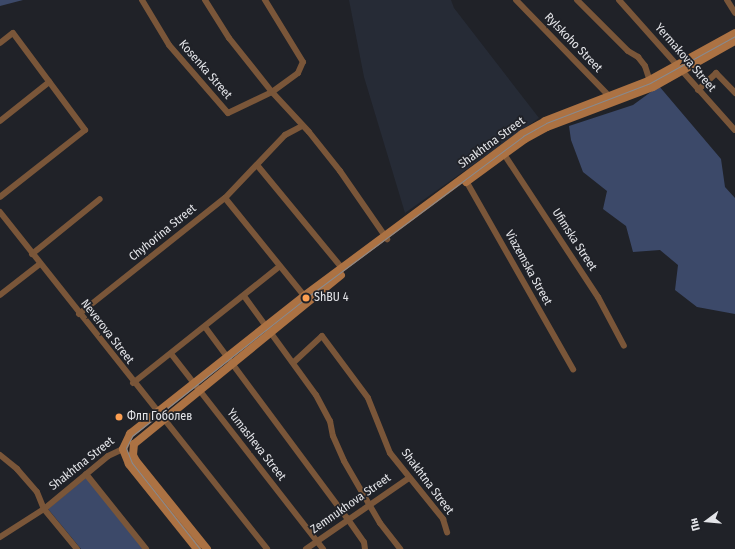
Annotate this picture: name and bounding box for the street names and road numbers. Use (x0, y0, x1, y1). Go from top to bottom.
street label: Rylskoho Street (541, 10, 605, 76)
street label: Yermakova Street (651, 21, 719, 95)
street label: Kosenka Street (175, 38, 235, 102)
street label: Shakhtna Street (456, 114, 528, 172)
street label: Chyhorina Street (127, 202, 199, 264)
street label: Ufimska Street (549, 206, 599, 274)
street label: Viazemska Street (501, 228, 555, 308)
street label: Neverova Street (77, 297, 137, 367)
street label: Yumasheva Street (223, 406, 289, 484)
street label: Shakhtna Street (47, 434, 117, 494)
street label: Shakhtna Street (398, 446, 456, 518)
street label: Zemnukhova Street (308, 471, 394, 537)

